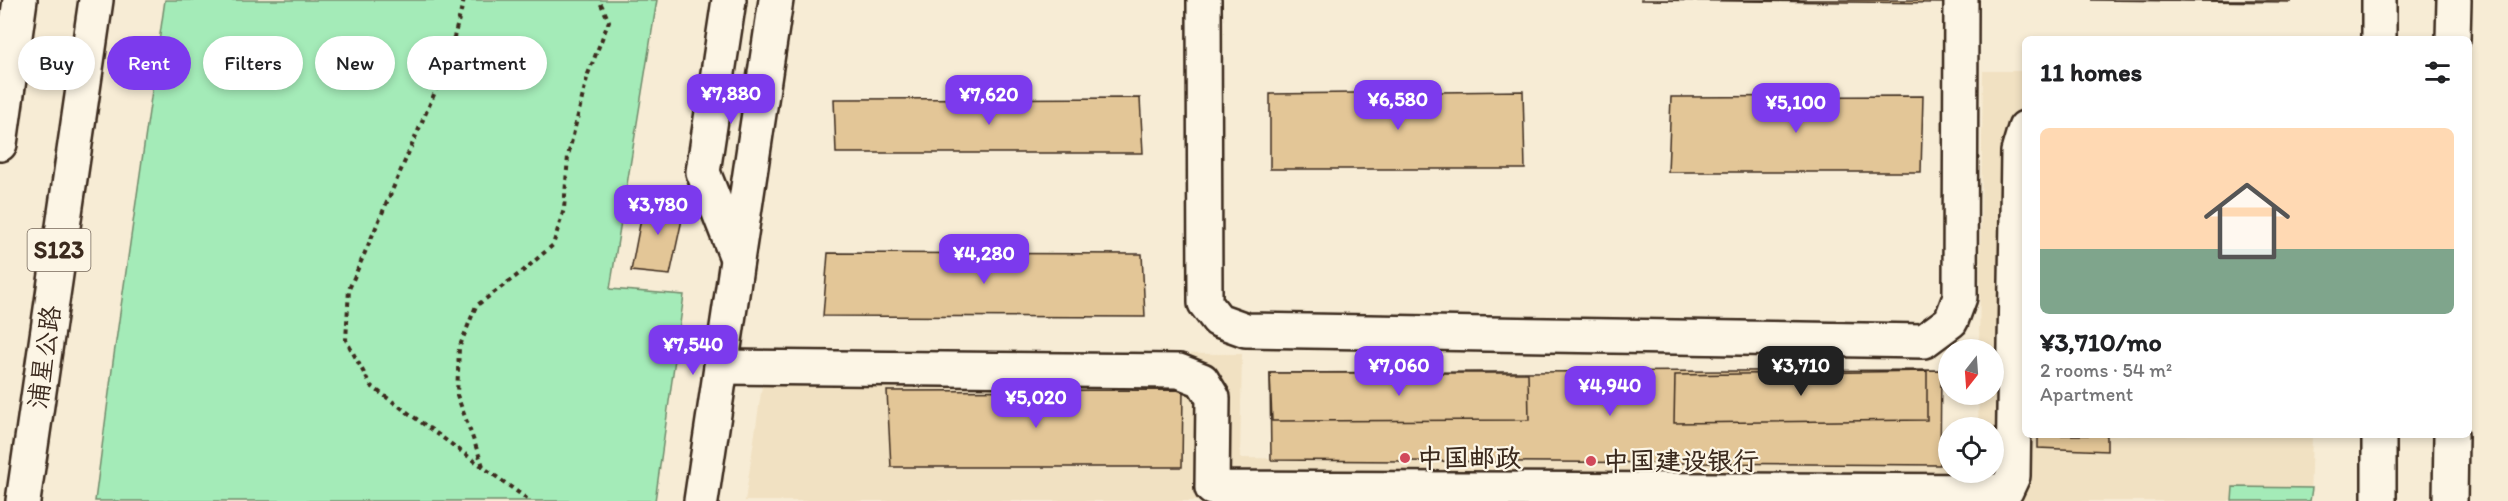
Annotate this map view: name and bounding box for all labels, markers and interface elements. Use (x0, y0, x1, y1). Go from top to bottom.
chip: Buy (18, 36, 95, 90)
chip: Rent (107, 36, 191, 90)
chip: Filters (203, 36, 303, 90)
chip: New (315, 36, 395, 90)
chip: Apartment (407, 36, 547, 90)
text: 11 homes (2040, 56, 2142, 88)
icon: filters (2421, 56, 2454, 89)
pin: ¥7,880 (682, 74, 780, 125)
pin: ¥7,620 (940, 75, 1038, 126)
pin: ¥6,580 (1349, 80, 1447, 131)
text: ¥7,880 (701, 81, 761, 105)
text: ¥7,620 (959, 82, 1019, 106)
pin: ¥5,100 (1747, 83, 1845, 134)
text: ¥6,580 (1368, 87, 1428, 111)
text: ¥5,100 (1766, 90, 1826, 114)
icon: home (2193, 167, 2301, 275)
pin: ¥3,780 (609, 185, 707, 236)
text: ¥3,780 (628, 192, 688, 216)
road number: S123 (28, 229, 90, 271)
pin: ¥4,280 (935, 234, 1033, 285)
text: ¥4,280 (953, 241, 1015, 265)
street label: 浦星公路 (21, 303, 67, 411)
pin: ¥7,540 (644, 325, 742, 376)
text: ¥3,710/mo (2040, 326, 2162, 358)
text: ¥7,540 (663, 332, 723, 356)
north arrow (1938, 339, 2004, 405)
map controls (1938, 339, 2004, 483)
pin: ¥7,060 (1350, 346, 1448, 397)
pin: ¥3,710 (1752, 346, 1850, 397)
text: ¥7,060 (1368, 353, 1430, 377)
text: ¥3,710 (1772, 353, 1830, 377)
text: 2 rooms · 54 m² (2040, 358, 2172, 382)
pin: ¥4,940 (1561, 366, 1659, 417)
text: ¥4,940 (1579, 373, 1641, 397)
pin: ¥5,020 (987, 378, 1085, 429)
text: Apartment (2040, 382, 2133, 406)
text: ¥5,020 (1005, 385, 1067, 409)
button: locate (1938, 417, 2004, 483)
place label: 中国邮政 (1417, 442, 1521, 474)
place label: 中国建设银行 (1603, 445, 1759, 477)
marker: 中国邮政 (1398, 451, 1412, 465)
marker: 中国建设银行 (1584, 454, 1598, 468)

